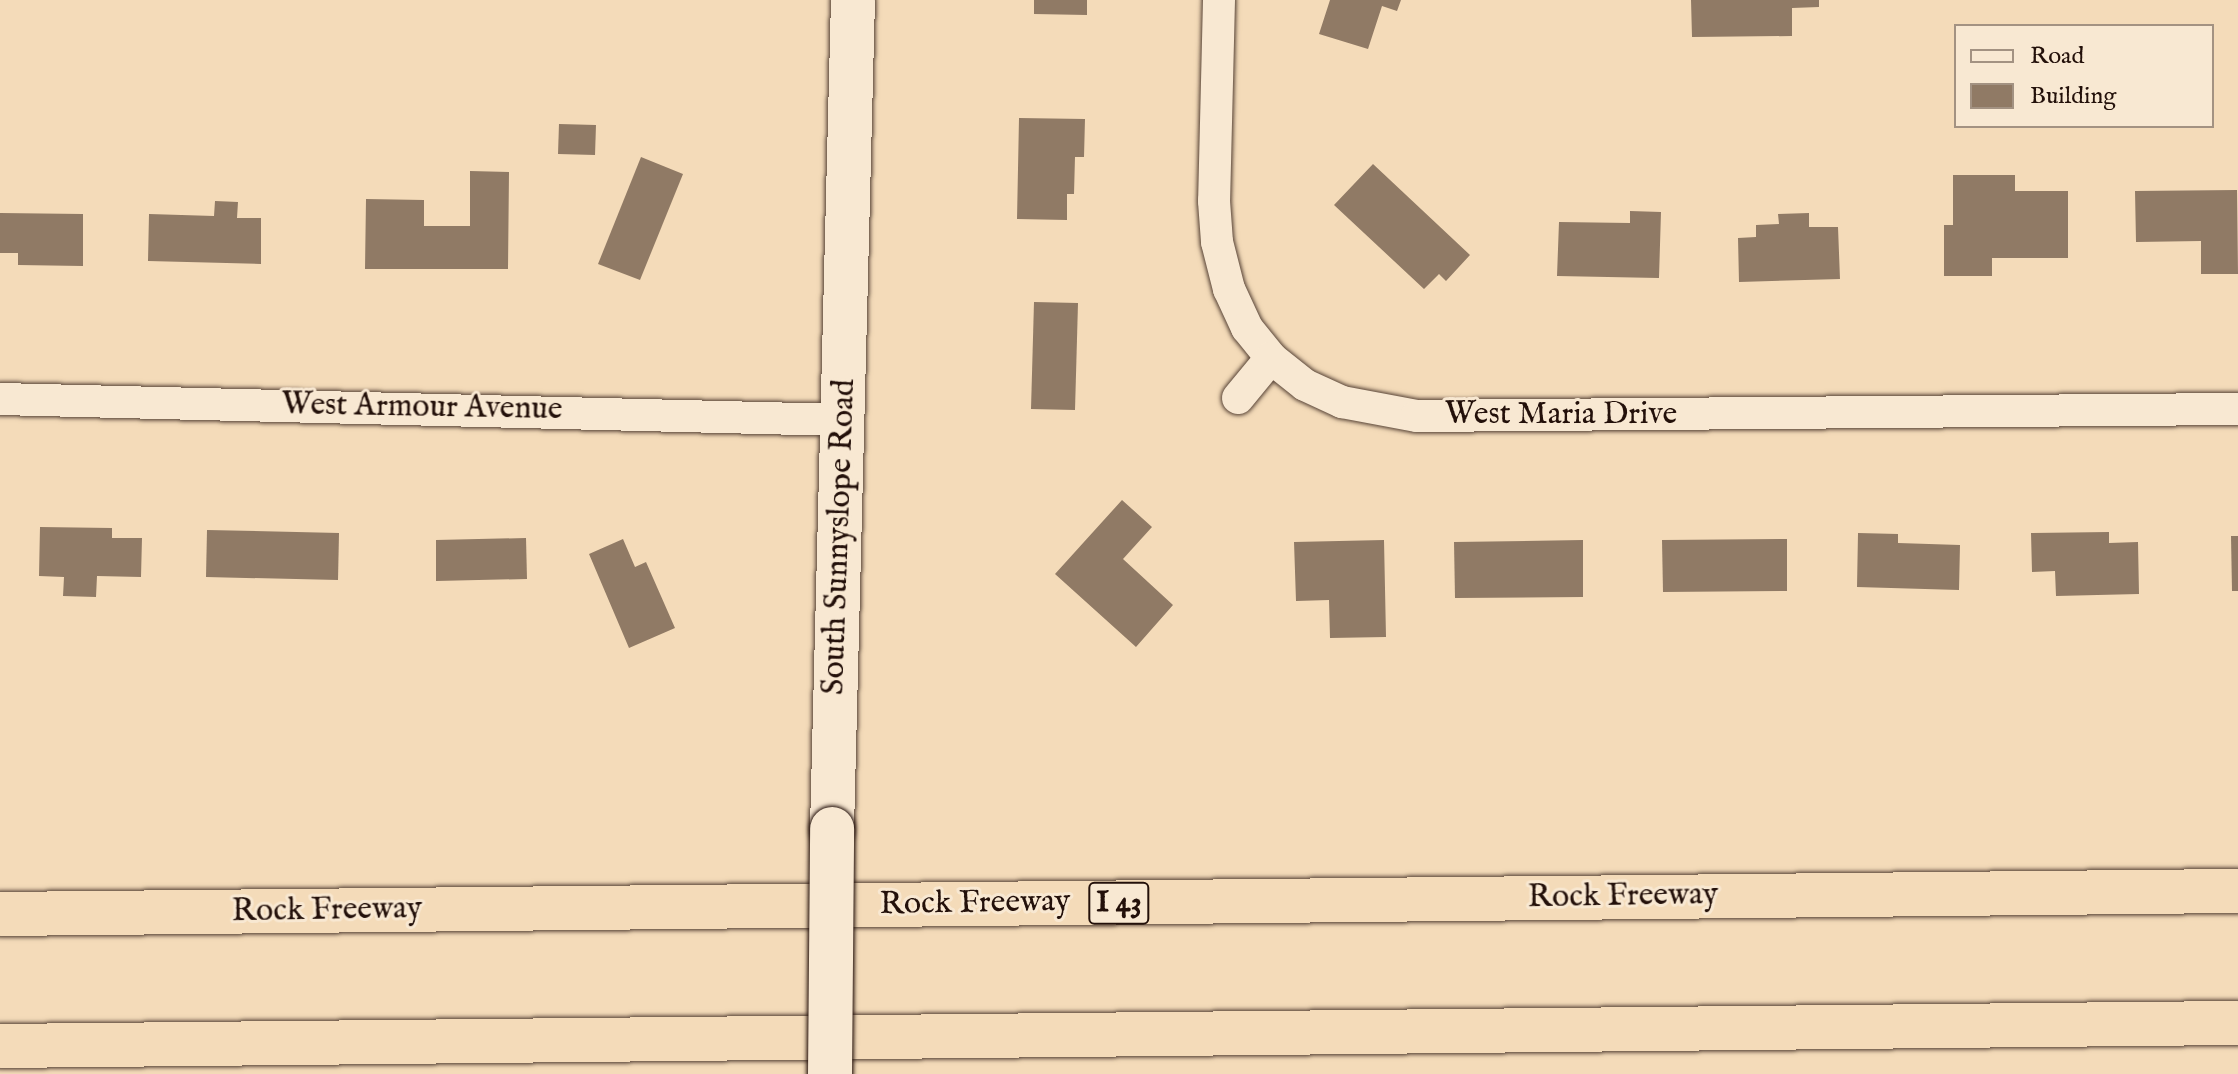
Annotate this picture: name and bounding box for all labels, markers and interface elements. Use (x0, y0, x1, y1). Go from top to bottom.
legend (1954, 24, 2214, 128)
text: Road (2030, 41, 2084, 72)
text: Building (2030, 81, 2116, 112)
street label: South Sunnyslope Road (815, 378, 865, 696)
street label: West Armour Avenue (281, 386, 563, 430)
street label: West Maria Drive (1445, 396, 1677, 434)
street label: Rock Freeway (1527, 876, 1719, 918)
road number: I 43 (1087, 877, 1151, 929)
street label: Rock Freeway (879, 883, 1071, 925)
street label: Rock Freeway (231, 890, 423, 932)

